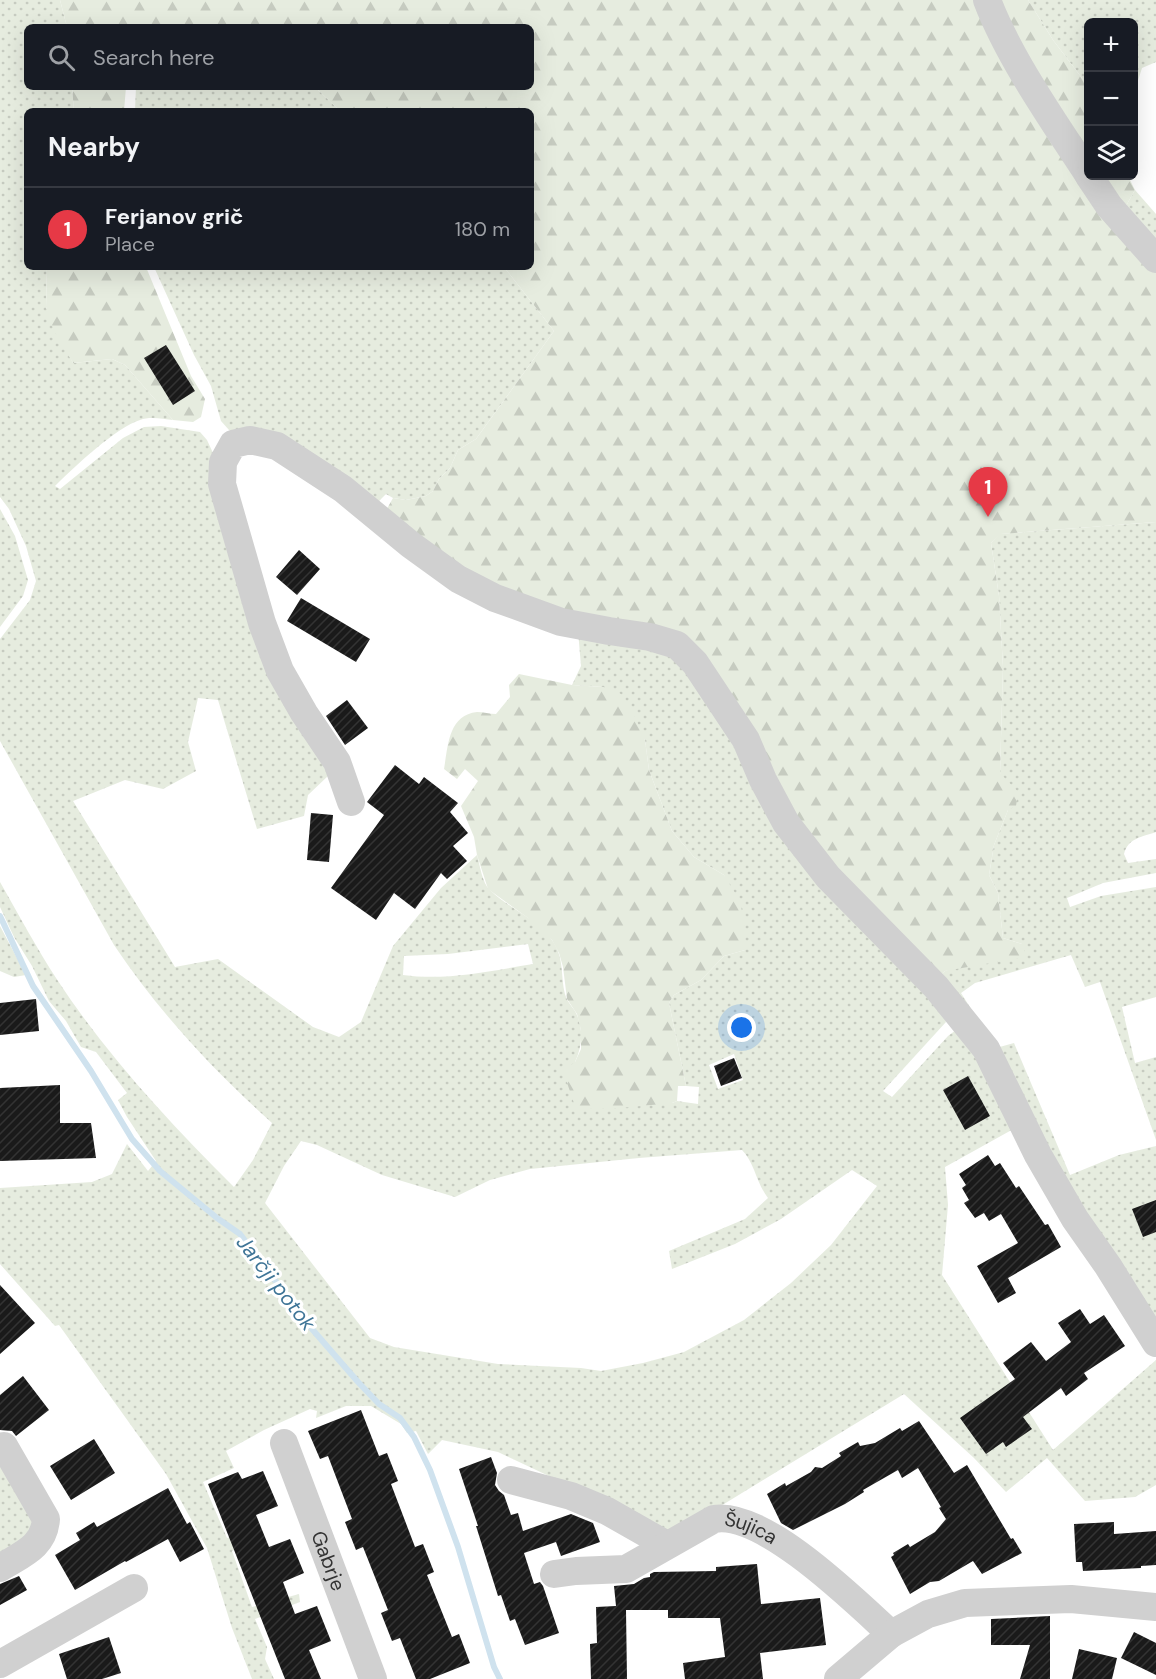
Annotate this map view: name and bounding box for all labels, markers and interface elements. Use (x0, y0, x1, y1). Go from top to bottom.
map controls (1084, 18, 1138, 180)
button: + (1084, 18, 1138, 72)
search box (24, 24, 534, 90)
icon: search (45, 41, 78, 74)
text: Search here (93, 43, 214, 72)
button: − (1084, 72, 1138, 126)
button: layers (1084, 126, 1138, 180)
text: Nearby (48, 130, 140, 164)
text: Ferjanov grič (105, 202, 243, 231)
text: 1 (64, 216, 71, 242)
text: 180 m (455, 216, 510, 242)
text: Place (105, 231, 155, 257)
pin: 1 (968, 468, 1008, 517)
your location (727, 1013, 756, 1042)
water label: Jarčji potok (230, 1229, 322, 1337)
street label: Šujica (723, 1505, 782, 1550)
street label: Gabrje (305, 1527, 352, 1595)

